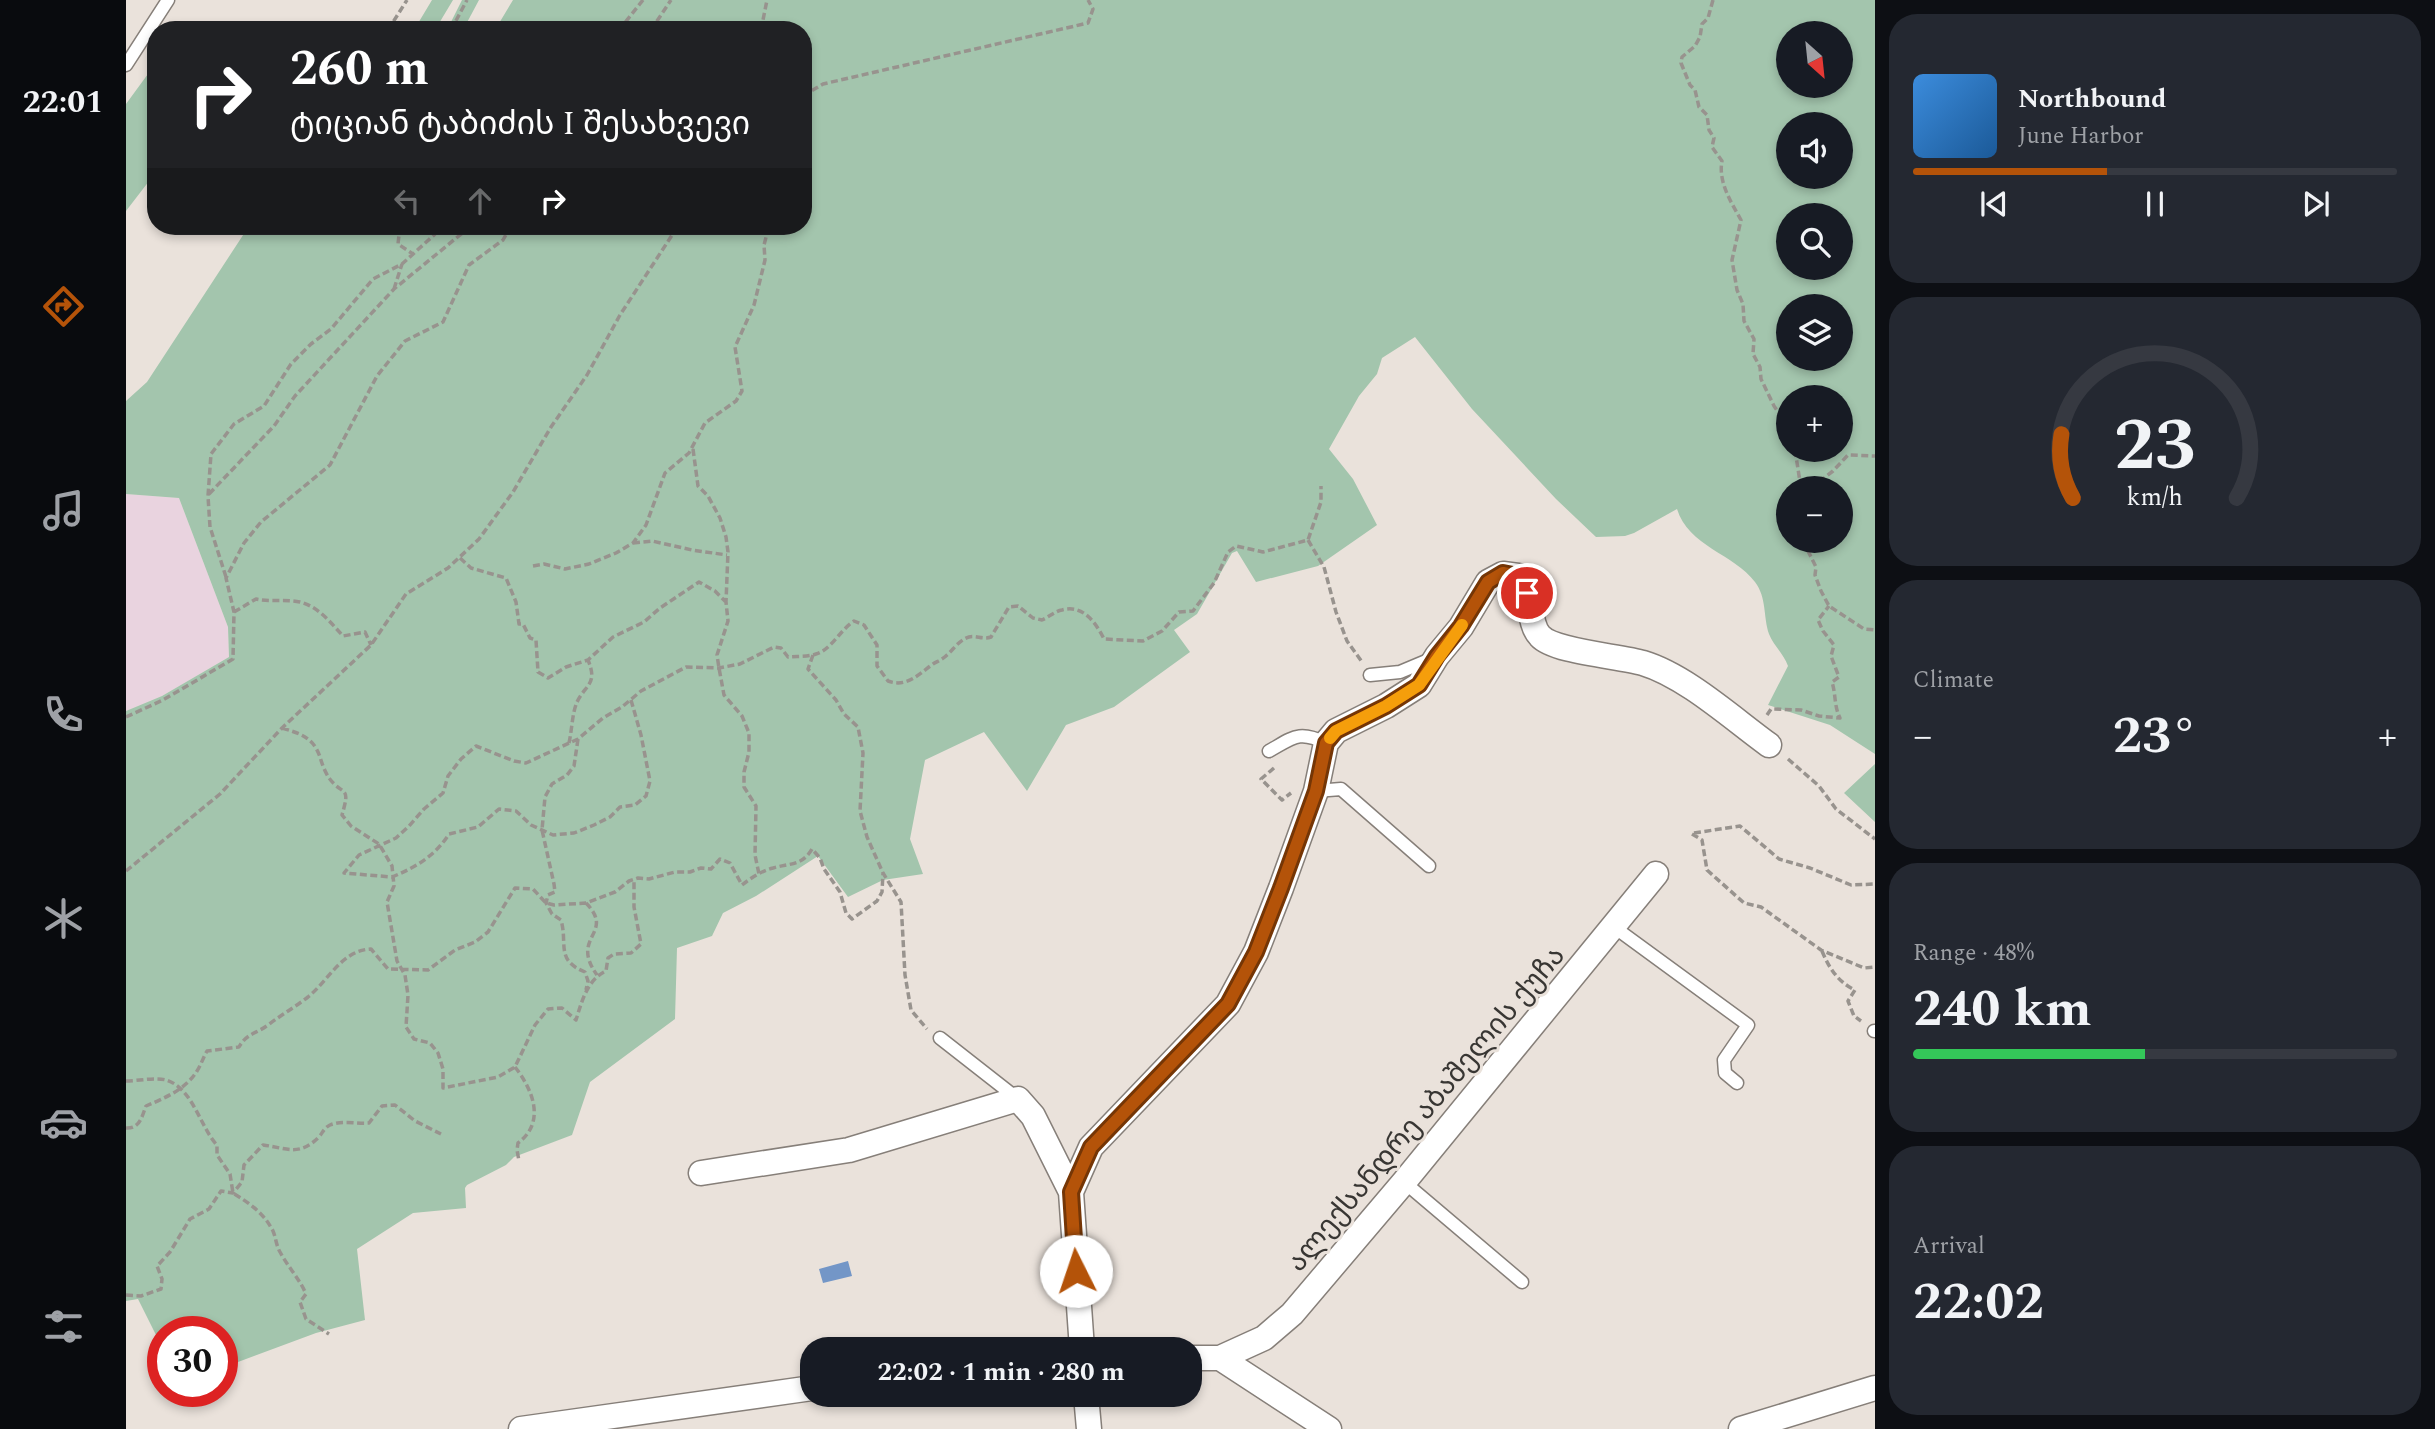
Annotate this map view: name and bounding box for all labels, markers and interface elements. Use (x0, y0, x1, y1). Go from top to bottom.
north arrow (1776, 21, 1853, 98)
map controls (1776, 21, 1853, 553)
text: 260 m (290, 32, 429, 107)
icon: right (175, 49, 266, 140)
text: 22:01 (23, 78, 103, 127)
text: Northbound (2018, 79, 2166, 119)
text: ტიციან ტაბიძის I შესახვევი (290, 100, 750, 149)
button: sound (1776, 112, 1853, 189)
text: June Harbor (2018, 119, 2143, 154)
icon: left (388, 182, 426, 220)
icon: ahead (461, 182, 499, 220)
icon: right (534, 182, 572, 220)
icon: previous (1975, 185, 2013, 223)
icon: pause (2136, 185, 2174, 223)
icon: next (2297, 185, 2335, 223)
button: search (1776, 203, 1853, 280)
icon: directions (39, 282, 88, 331)
button: layers (1776, 294, 1853, 371)
button: + (1776, 385, 1853, 462)
text: 23 (2114, 391, 2196, 502)
button: − (1776, 476, 1853, 553)
text: km/h (2127, 478, 2183, 516)
icon: music (39, 486, 88, 535)
pin (1497, 563, 1557, 623)
icon: arrive (1508, 574, 1546, 612)
text: Climate (1913, 663, 1994, 698)
icon: phone (39, 690, 88, 739)
text: 23° (2113, 697, 2197, 776)
text: − (1913, 708, 1932, 766)
text: + (2378, 708, 2397, 766)
icon: climate (39, 894, 88, 943)
street label: ალექსანდრე აბაშელის ქუჩა (1276, 936, 1576, 1282)
text: Range · 48% (1913, 936, 2034, 971)
text: 240 km (1913, 970, 2092, 1049)
icon: car (39, 1098, 88, 1147)
text: Arrival (1913, 1229, 1985, 1264)
position arrow (1039, 1234, 1113, 1308)
text: 22:02 (1913, 1263, 2044, 1342)
icon: filters (39, 1302, 88, 1351)
speed limit sign: 30 (147, 1316, 238, 1407)
text: 22:02 · 1 min · 280 m (877, 1352, 1125, 1392)

